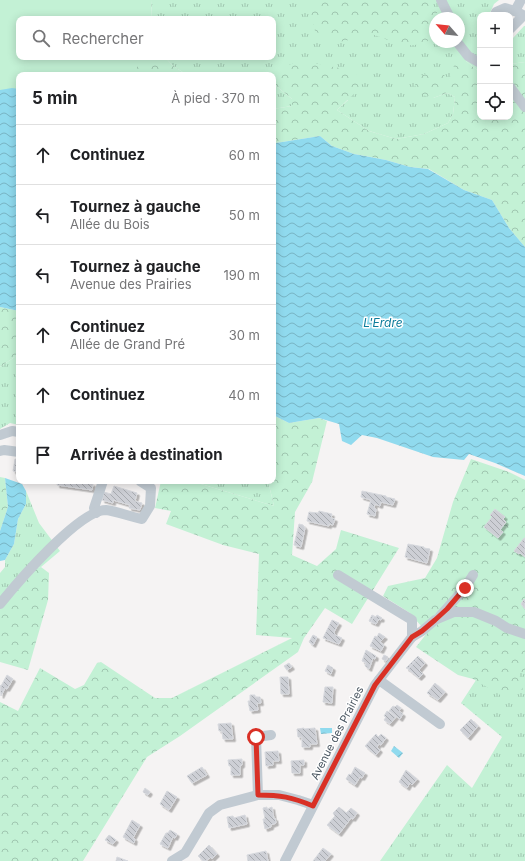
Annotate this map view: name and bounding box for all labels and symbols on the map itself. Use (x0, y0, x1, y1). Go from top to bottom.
north arrow (429, 12, 465, 48)
water label: L'Erdre (363, 315, 403, 330)
route end (456, 579, 474, 597)
street label: Avenue des Prairies (307, 684, 367, 782)
route start (247, 728, 265, 746)

